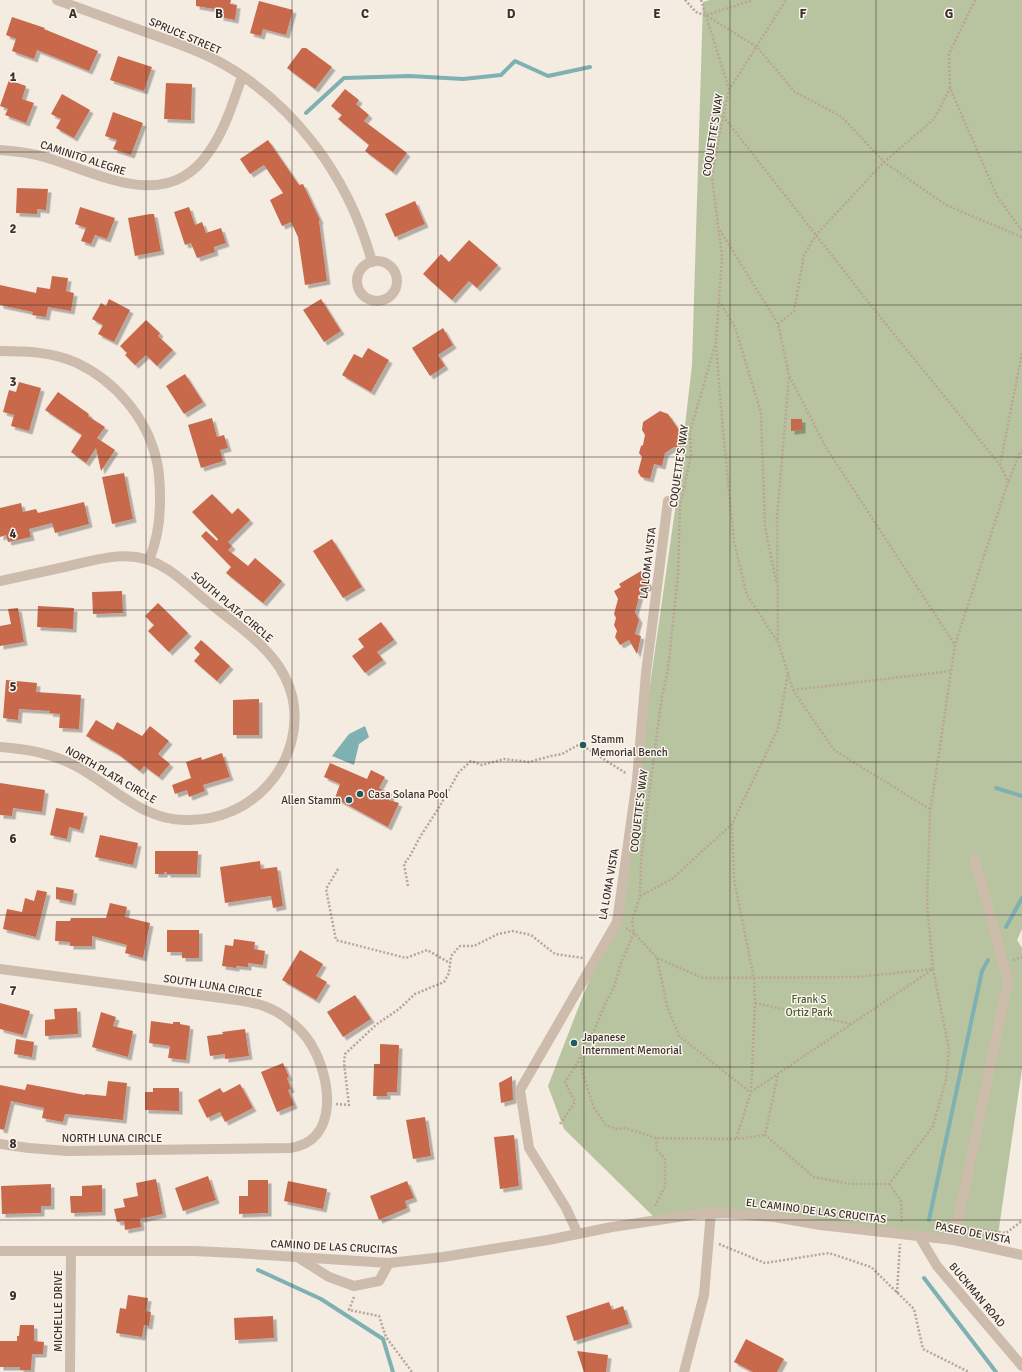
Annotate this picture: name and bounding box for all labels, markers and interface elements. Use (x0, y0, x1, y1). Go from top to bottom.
text: A (69, 6, 78, 22)
text: B (215, 6, 223, 22)
text: C (361, 6, 369, 22)
text: D (507, 6, 516, 22)
text: E (653, 6, 661, 22)
text: F (800, 6, 807, 22)
text: G (945, 6, 953, 22)
street label: SPRUCE STREET (147, 15, 224, 57)
text: 1 (9, 69, 17, 85)
street label: COQUETTE'S WAY (700, 92, 726, 177)
street label: CAMINITO ALEGRE (38, 138, 128, 178)
text: 2 (9, 221, 17, 237)
text: 3 (9, 374, 17, 390)
street label: COQUETTE'S WAY (667, 423, 691, 508)
text: 4 (9, 526, 17, 542)
street label: LA LOMA VISTA (637, 526, 659, 600)
street label: SOUTH PLATA CIRCLE (189, 569, 275, 645)
text: 5 (9, 679, 17, 695)
place label: Stamm Memorial Bench (591, 733, 668, 759)
marker: Stamm Memorial Bench (578, 740, 588, 750)
street label: NORTH PLATA CIRCLE (63, 744, 159, 806)
street label: COQUETTE'S WAY (627, 768, 651, 853)
place label: Casa Solana Pool (368, 788, 448, 801)
marker: Casa Solana Pool (355, 789, 365, 799)
place label: Allen Stamm (281, 794, 341, 807)
marker: Allen Stamm (344, 795, 354, 805)
text: 6 (9, 831, 17, 847)
street label: LA LOMA VISTA (596, 847, 622, 921)
street label: SOUTH LUNA CIRCLE (163, 972, 263, 1000)
text: 7 (9, 983, 17, 999)
park label: Frank S Ortiz Park (786, 993, 833, 1019)
place label: Japanese Internment Memorial (582, 1031, 682, 1057)
marker: Japanese Internment Memorial (569, 1038, 579, 1048)
street label: NORTH LUNA CIRCLE (62, 1132, 162, 1145)
text: 8 (9, 1136, 17, 1152)
street label: EL CAMINO DE LAS CRUCITAS (745, 1196, 887, 1226)
street label: PASEO DE VISTA (934, 1219, 1012, 1247)
street label: CAMINO DE LAS CRUCITAS (270, 1237, 398, 1257)
street label: BUCKMAN ROAD (946, 1260, 1008, 1330)
street label: MICHELLE DRIVE (52, 1270, 65, 1352)
text: 9 (9, 1288, 17, 1304)

